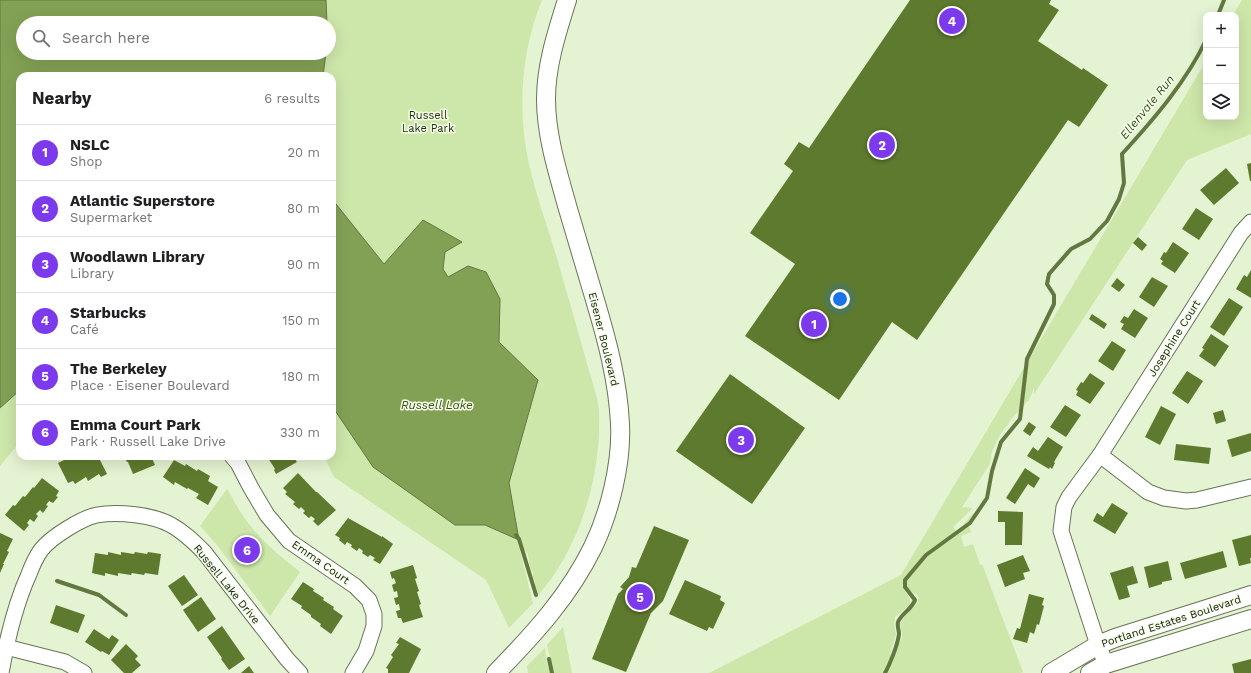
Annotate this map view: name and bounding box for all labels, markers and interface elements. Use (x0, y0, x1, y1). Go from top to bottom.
pin: 4 (939, 6, 965, 36)
map controls (1203, 12, 1239, 120)
button: + (1203, 12, 1239, 48)
search box (16, 16, 336, 60)
icon: search (30, 27, 52, 49)
text: Search here (62, 29, 150, 47)
button: − (1203, 48, 1239, 84)
water label: Ellenvale Run (1117, 72, 1177, 142)
button: layers (1203, 84, 1239, 120)
text: Nearby (32, 88, 91, 108)
text: 6 results (264, 91, 320, 106)
park label: Russell Lake Park (402, 109, 454, 135)
pin: 2 (869, 130, 895, 160)
text: NSLC (70, 136, 110, 154)
text: 1 (42, 145, 48, 160)
text: 20 m (288, 145, 320, 160)
text: Shop (70, 154, 102, 169)
text: Atlantic Superstore (70, 192, 215, 210)
text: 2 (41, 201, 49, 216)
text: 80 m (287, 201, 320, 216)
text: Supermarket (70, 210, 152, 225)
text: Woodlawn Library (70, 248, 205, 266)
text: 3 (41, 257, 49, 272)
text: 90 m (287, 257, 320, 272)
text: Library (70, 266, 114, 281)
your location (830, 289, 850, 309)
street label: Eisener Boulevard (586, 291, 621, 387)
street label: Josephine Court (1146, 297, 1203, 379)
text: Starbucks (70, 304, 146, 322)
pin: 1 (801, 309, 827, 339)
text: 4 (41, 313, 49, 328)
text: 150 m (282, 313, 320, 328)
text: Café (70, 322, 99, 337)
text: The Berkeley (70, 360, 167, 378)
text: 5 (41, 369, 49, 384)
text: 180 m (282, 369, 320, 384)
text: Place · Eisener Boulevard (70, 378, 230, 393)
water label: Russell Lake (401, 398, 473, 412)
text: Emma Court Park (70, 416, 201, 434)
text: 6 (41, 425, 49, 440)
text: 330 m (280, 425, 320, 440)
pin: 3 (728, 425, 754, 455)
text: Park · Russell Lake Drive (70, 434, 226, 449)
pin: 6 (234, 535, 260, 565)
street label: Emma Court (289, 538, 352, 587)
street label: Russell Lake Drive (191, 542, 263, 627)
pin: 5 (627, 582, 653, 612)
street label: Portland Estates Boulevard (1100, 593, 1243, 650)

